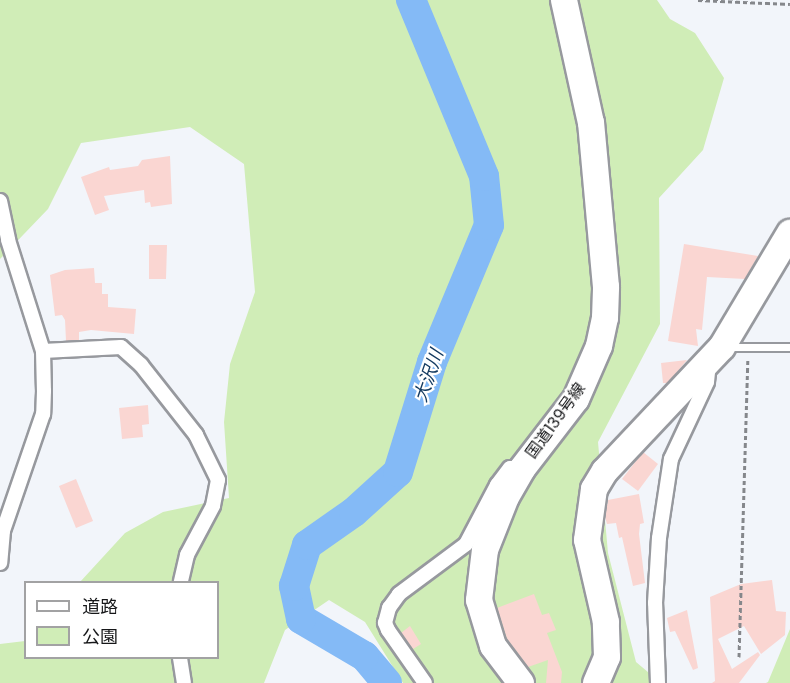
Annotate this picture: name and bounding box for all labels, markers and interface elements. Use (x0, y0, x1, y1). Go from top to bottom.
water label: 大沢川 (410, 347, 448, 405)
street label: 国道139号線 (522, 380, 590, 462)
legend (24, 581, 219, 659)
text: 道路 (82, 594, 118, 619)
text: 公園 (82, 624, 118, 649)

